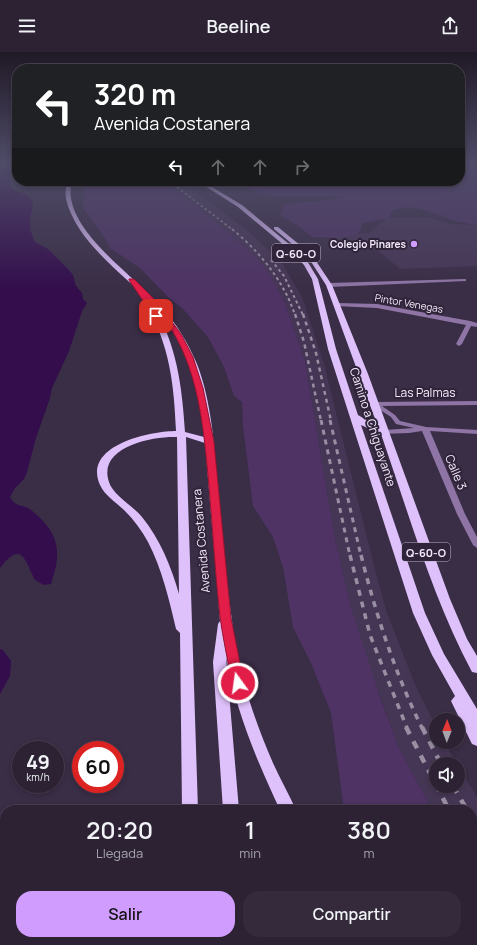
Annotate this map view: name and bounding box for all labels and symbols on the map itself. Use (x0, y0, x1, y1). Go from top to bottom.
place label: Colegio Pinares (330, 237, 407, 251)
marker: Colegio Pinares (409, 239, 419, 249)
road number: Q-60-O (272, 244, 320, 262)
street label: Pintor Venegas (374, 290, 444, 316)
pin (139, 299, 173, 333)
street label: Camino a Chiguayante (346, 365, 400, 489)
street label: Las Palmas (394, 384, 456, 401)
street label: Calle 3 (441, 452, 471, 492)
street label: Avenida Costanera (188, 488, 214, 594)
road number: Q-60-O (402, 543, 450, 561)
position arrow (217, 662, 259, 704)
north arrow (429, 713, 465, 749)
speed limit sign: 60 (72, 741, 124, 793)

